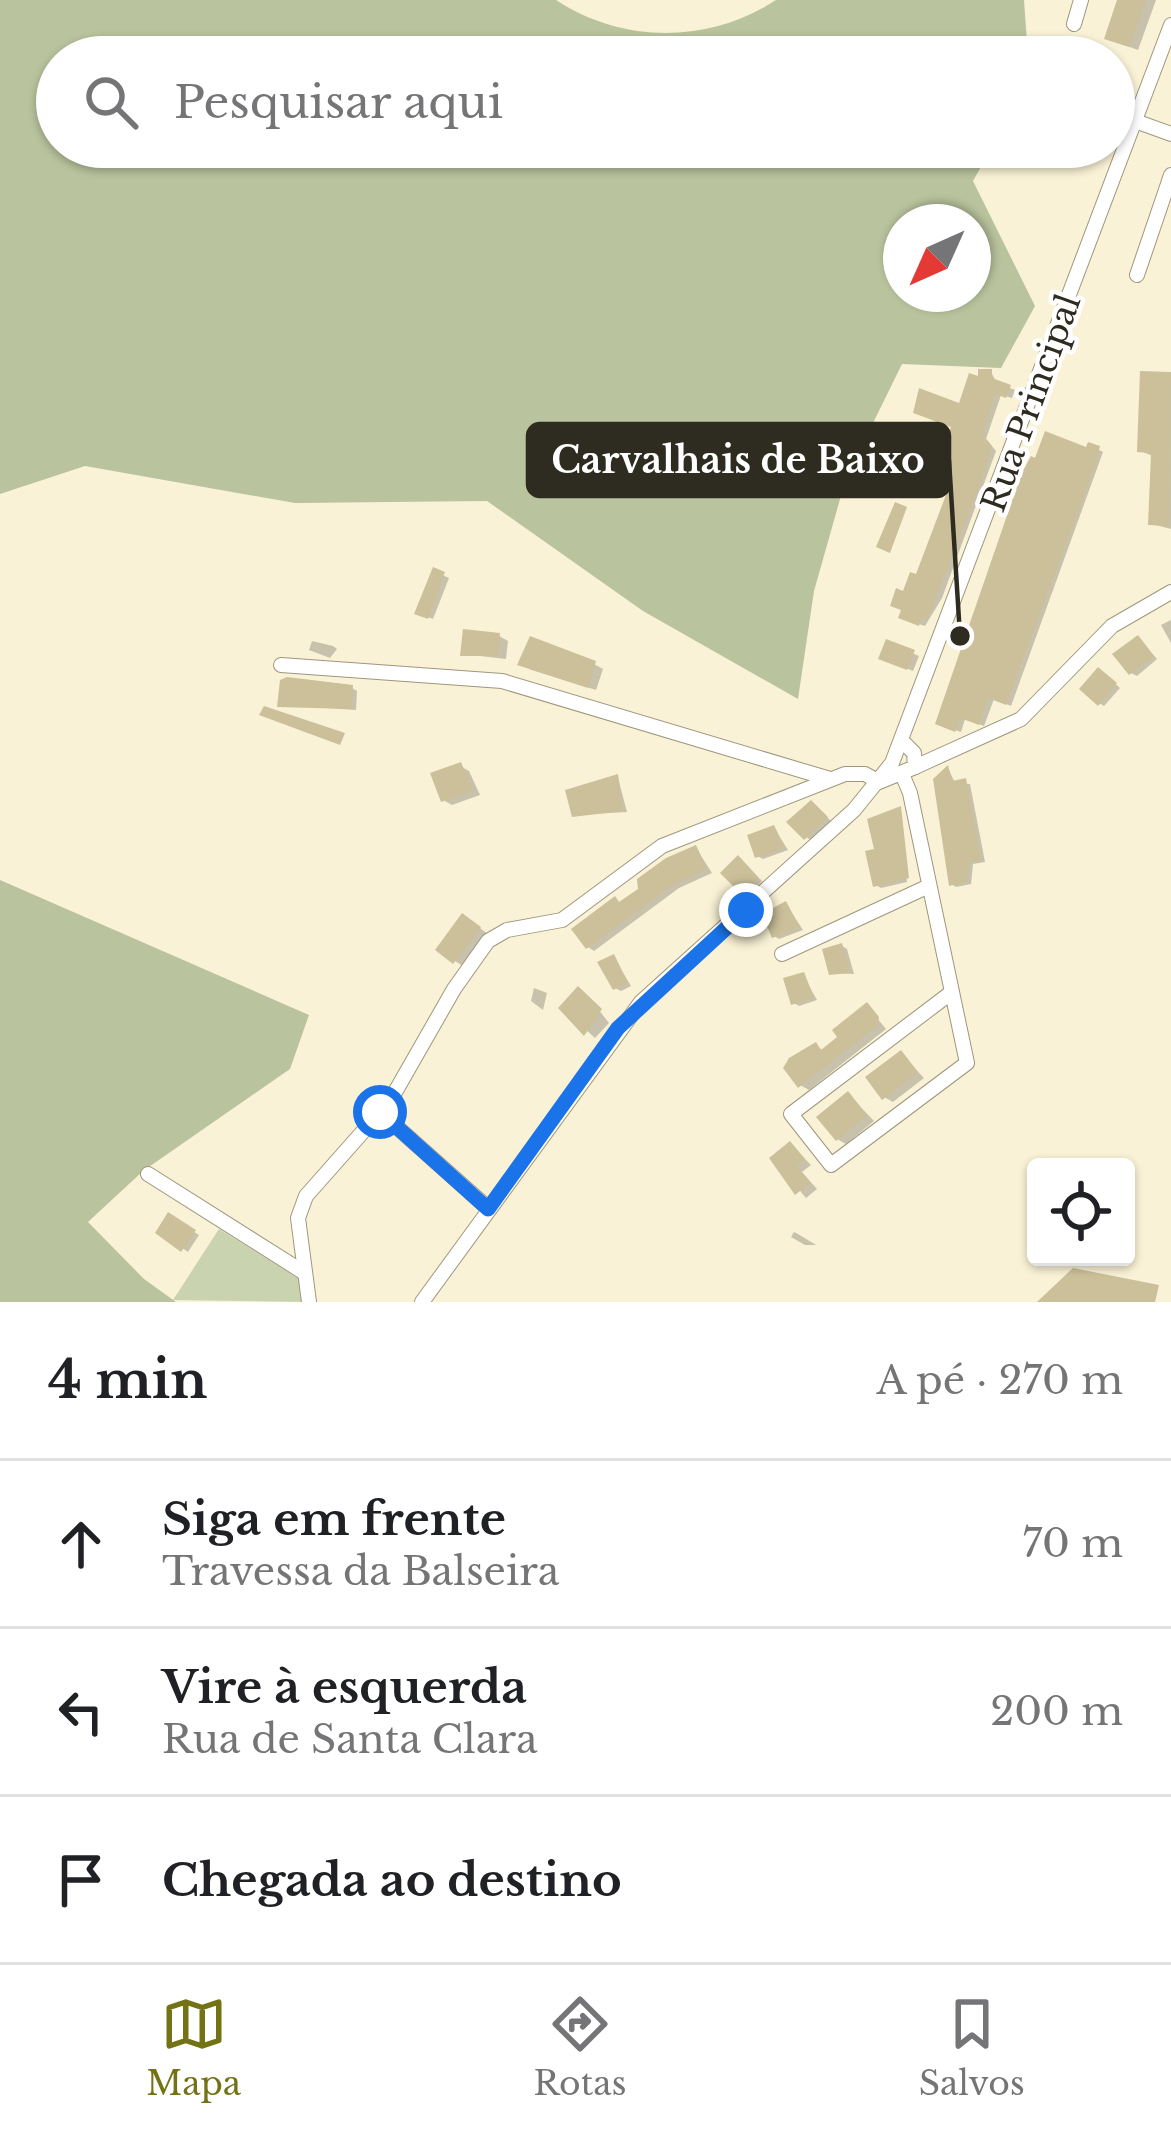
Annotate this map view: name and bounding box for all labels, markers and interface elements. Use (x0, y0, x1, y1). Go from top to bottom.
search box (36, 36, 1135, 168)
icon: search (78, 69, 144, 135)
text: Pesquisar aqui (174, 74, 503, 130)
north arrow (883, 204, 991, 312)
street label: Rua Principal (973, 289, 1089, 517)
callout: Carvalhais de Baixo (528, 424, 949, 496)
text: Carvalhais de Baixo (551, 438, 925, 483)
route end (719, 883, 773, 937)
route start (353, 1085, 407, 1139)
map controls (1027, 1158, 1135, 1266)
button: locate (1027, 1158, 1135, 1266)
text: 4 min (48, 1349, 207, 1412)
text: A pé · 270 m (876, 1356, 1123, 1405)
text: Siga em frente (162, 1491, 506, 1547)
icon: ahead (48, 1511, 114, 1577)
text: 70 m (1023, 1519, 1123, 1568)
text: Travessa da Balseira (162, 1547, 559, 1596)
text: Vire à esquerda (162, 1659, 527, 1715)
icon: left (48, 1679, 114, 1745)
text: 200 m (990, 1687, 1123, 1736)
text: Rua de Santa Clara (162, 1715, 538, 1764)
icon: arrive (48, 1847, 114, 1913)
text: Chegada ao destino (162, 1852, 622, 1908)
tab: Mapa (146, 1991, 241, 2104)
tab: Rotas (533, 1991, 626, 2104)
tab: Salvos (919, 1991, 1025, 2104)

